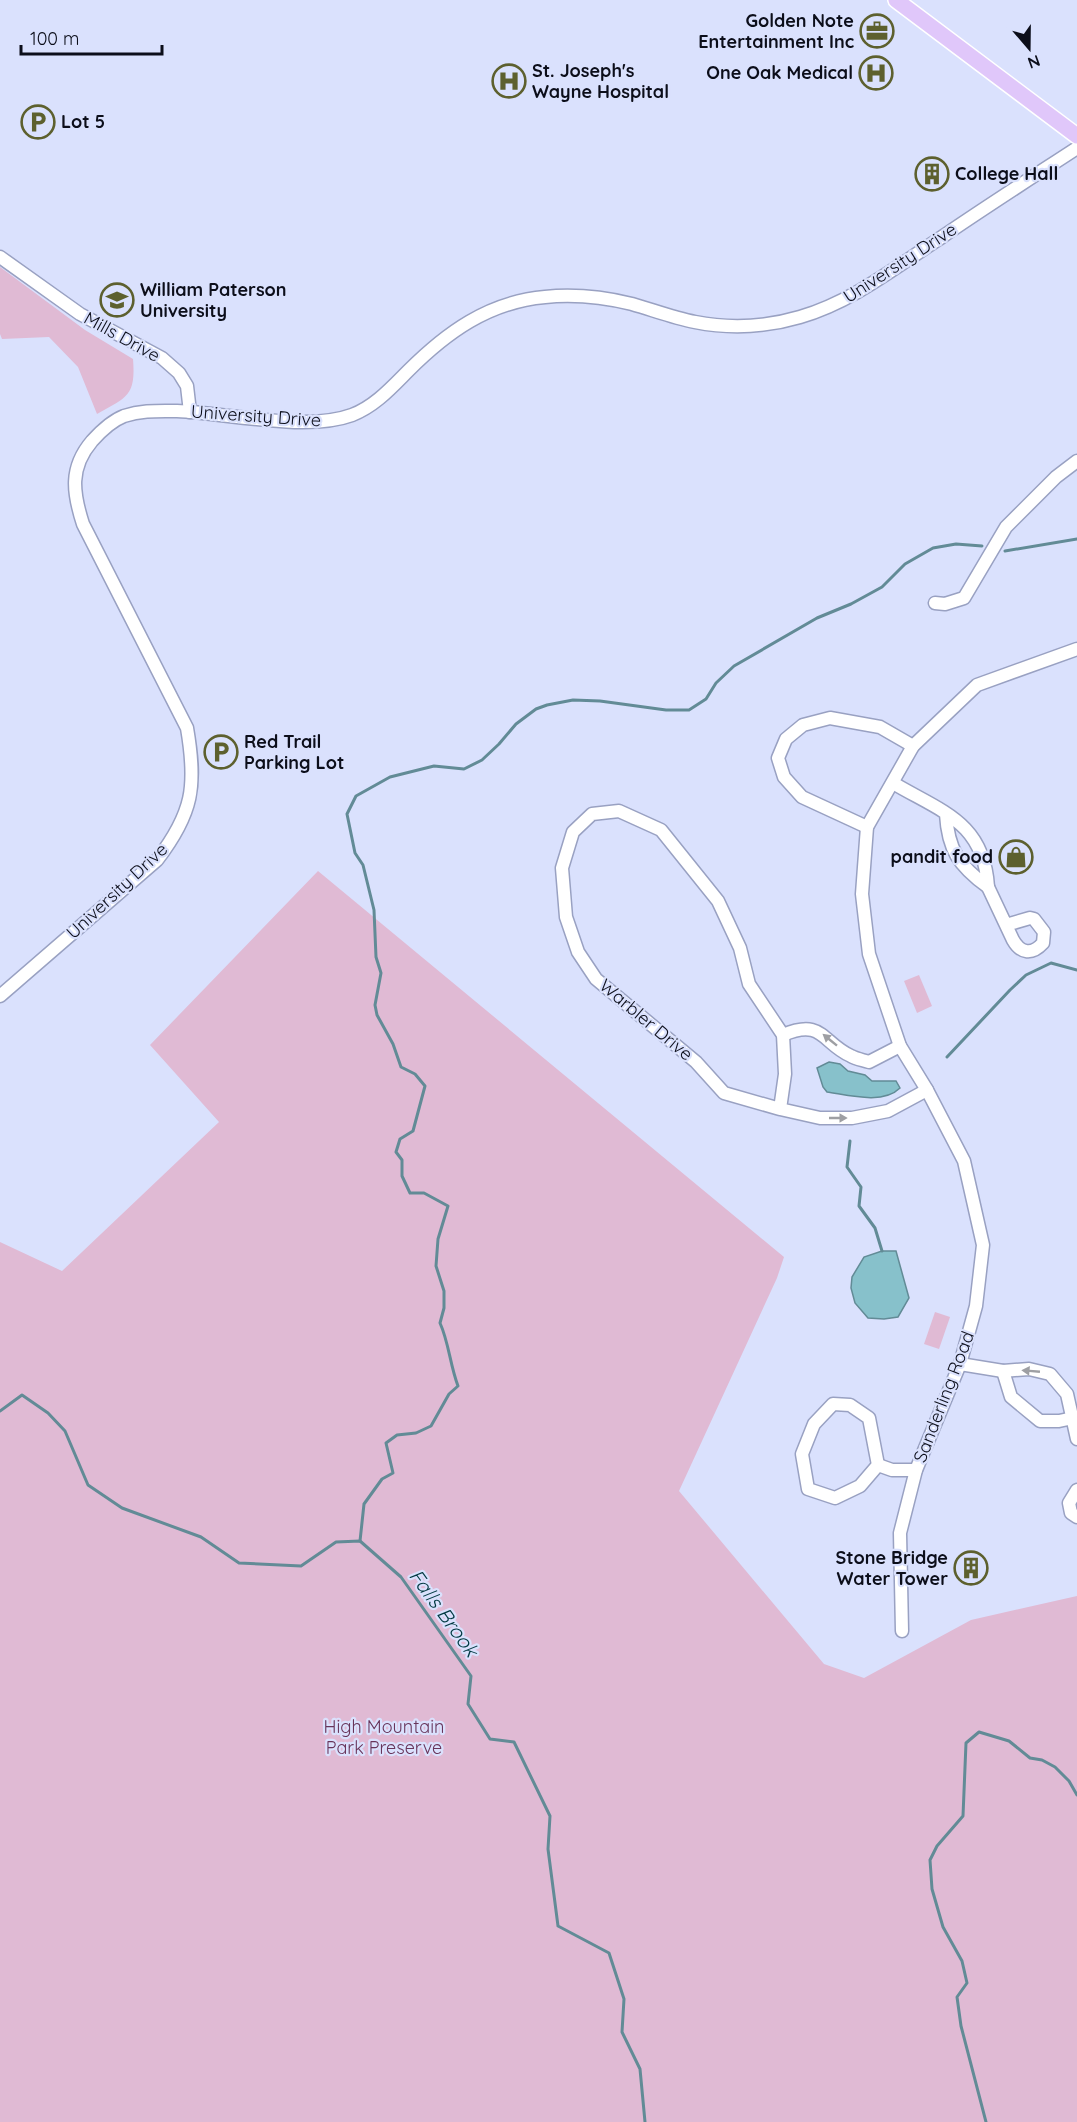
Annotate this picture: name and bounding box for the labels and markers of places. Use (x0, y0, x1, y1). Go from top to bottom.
place label: Golden Note Entertainment Inc (698, 9, 854, 53)
office icon: Golden Note Entertainment Inc (859, 13, 895, 49)
hospital icon: One Oak Medical (858, 55, 894, 91)
place label: St. Joseph's Wayne Hospital (532, 59, 669, 103)
place label: One Oak Medical (706, 61, 853, 84)
hospital icon: St. Joseph's Wayne Hospital (491, 63, 527, 99)
parking icon: Lot 5 (20, 104, 56, 140)
place label: Lot 5 (61, 110, 105, 133)
building icon: College Hall (914, 156, 950, 192)
place label: College Hall (955, 162, 1058, 185)
place label: William Paterson University (140, 278, 287, 322)
school or university icon: William Paterson University (99, 282, 135, 318)
place label: Red Trail Parking Lot (244, 730, 344, 774)
parking icon: Red Trail Parking Lot (203, 734, 239, 770)
shop icon: pandit food (998, 839, 1034, 875)
place label: pandit food (891, 845, 993, 868)
place label: Stone Bridge Water Tower (835, 1546, 948, 1590)
building icon: Stone Bridge Water Tower (953, 1550, 989, 1586)

